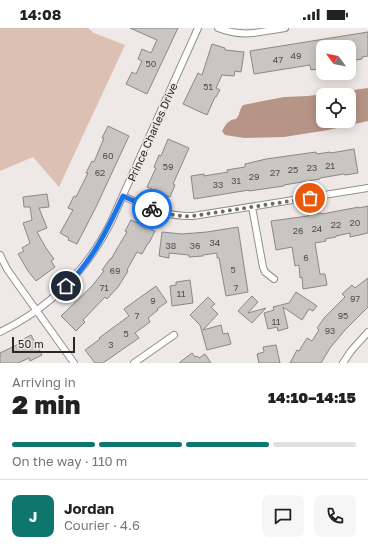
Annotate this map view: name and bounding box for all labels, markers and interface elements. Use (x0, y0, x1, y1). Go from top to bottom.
text: 14:08 (20, 5, 61, 23)
north arrow (316, 40, 356, 80)
map controls (316, 40, 356, 128)
house number: 49 (291, 50, 301, 61)
house number: 47 (273, 54, 283, 65)
house number: 50 (146, 58, 157, 69)
street label: Prince Charles Drive (124, 81, 180, 183)
house number: 51 (203, 81, 213, 92)
button: locate (316, 88, 356, 128)
house number: 60 (102, 150, 114, 161)
house number: 21 (325, 160, 335, 171)
house number: 59 (163, 161, 173, 172)
house number: 23 (307, 162, 317, 173)
house number: 25 (288, 164, 298, 175)
house number: 62 (95, 167, 105, 178)
house number: 27 (270, 167, 280, 178)
house number: 29 (249, 171, 259, 182)
house number: 31 (231, 175, 241, 186)
house number: 33 (213, 179, 223, 190)
pin (293, 181, 327, 215)
icon: bag (299, 187, 321, 209)
courier (132, 189, 172, 229)
icon: bike (141, 198, 163, 220)
house number: 20 (350, 217, 361, 228)
house number: 22 (331, 219, 341, 230)
house number: 24 (312, 223, 323, 234)
house number: 26 (293, 225, 303, 236)
house number: 34 (210, 237, 221, 248)
house number: 38 (166, 240, 176, 251)
house number: 36 (190, 240, 200, 251)
house number: 6 (303, 252, 309, 263)
house number: 5 (230, 264, 236, 275)
house number: 69 (110, 265, 120, 276)
pin (49, 269, 83, 303)
icon: home (55, 275, 77, 297)
house number: 71 (99, 282, 109, 293)
house number: 7 (234, 282, 239, 293)
house number: 11 (177, 288, 186, 299)
house number: 97 (350, 293, 360, 304)
house number: 9 (150, 295, 156, 306)
house number: 7 (135, 310, 140, 321)
house number: 95 (338, 310, 348, 321)
house number: 11 (272, 316, 281, 327)
house number: 93 (325, 325, 335, 336)
house number: 5 (123, 328, 129, 339)
scale bar (12, 335, 75, 354)
text: 50 m (18, 337, 44, 350)
house number: 3 (108, 339, 114, 350)
text: Arriving in (12, 374, 76, 390)
text: 14:10–14:15 (268, 388, 356, 406)
text: 2 min (12, 389, 80, 420)
text: On the way · 110 m (12, 453, 127, 469)
button: chat (262, 495, 304, 537)
button: phone (314, 495, 356, 537)
text: Jordan (64, 499, 114, 517)
text: J (29, 507, 37, 525)
text: Courier · 4.6 (64, 517, 140, 533)

